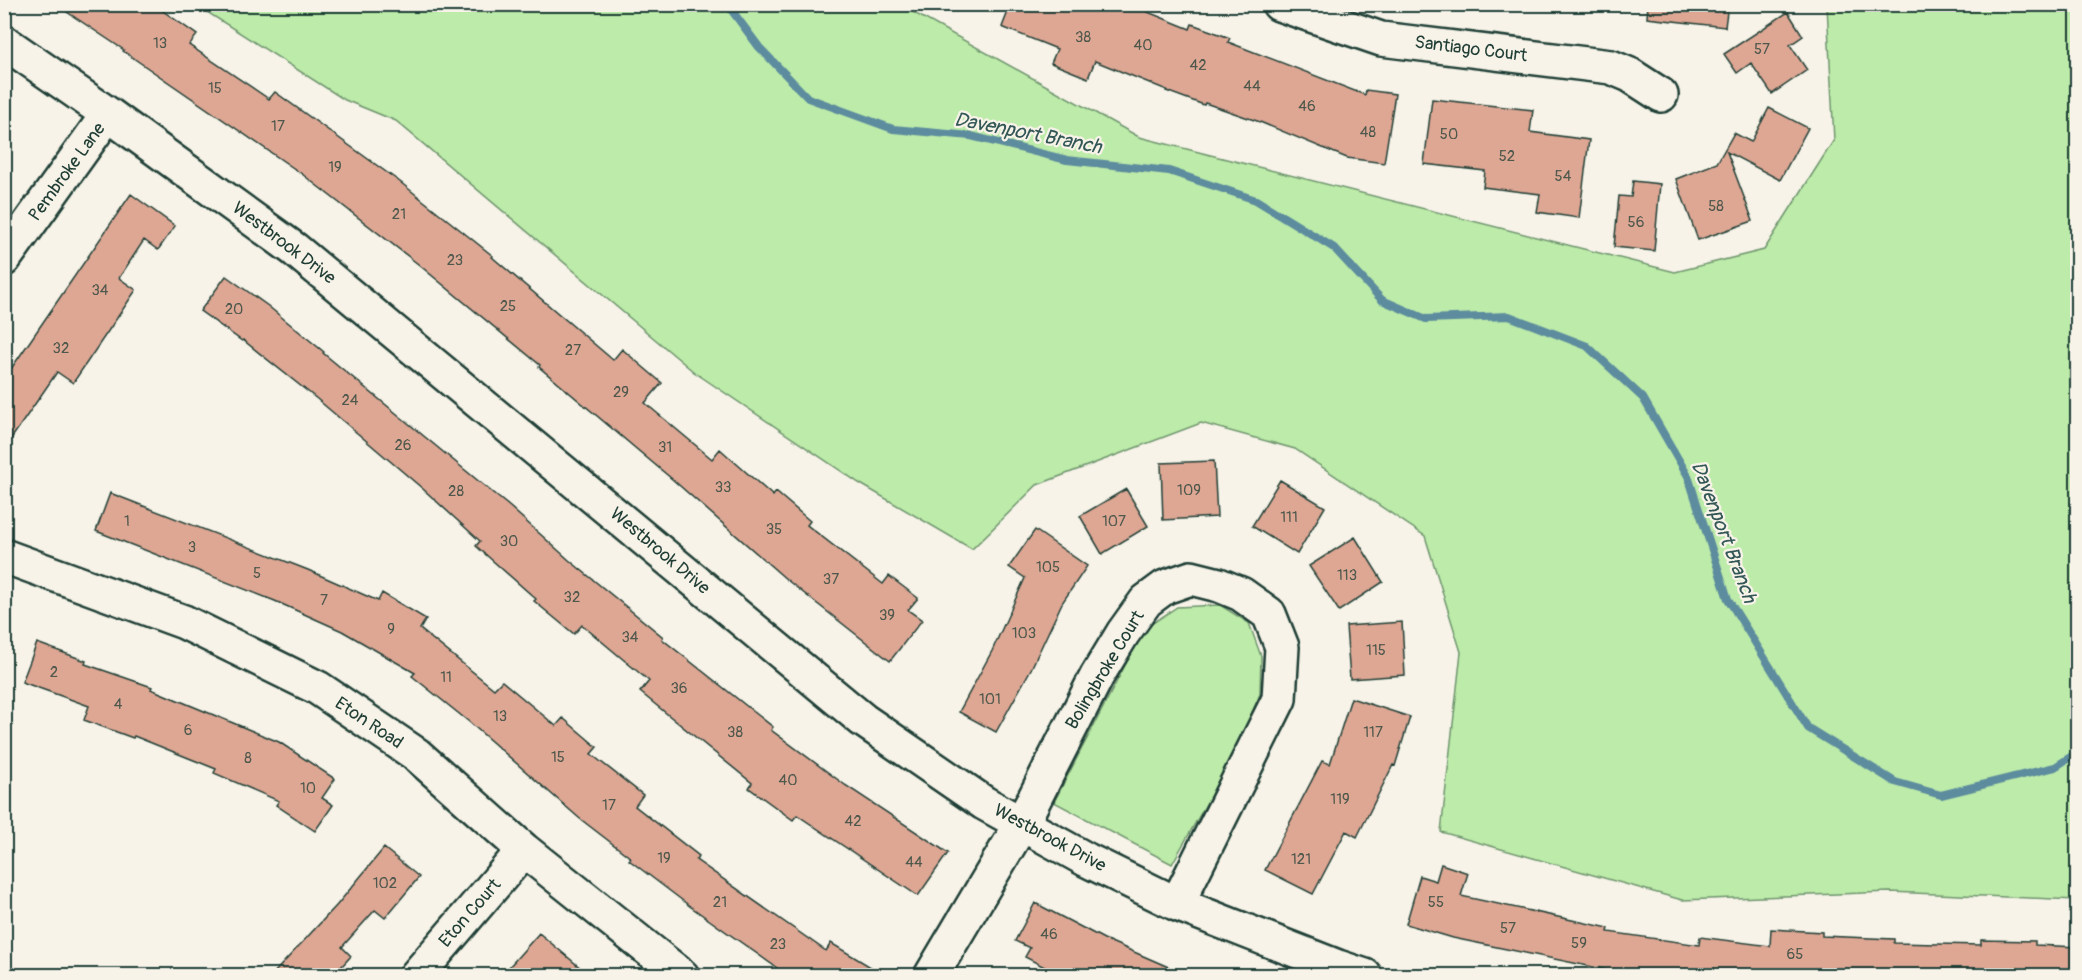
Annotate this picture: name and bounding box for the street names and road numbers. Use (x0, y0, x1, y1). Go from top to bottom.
street label: Santiago Court (1413, 31, 1529, 67)
street label: Pembroke Lane (23, 118, 111, 226)
street label: Westbrook Drive (228, 197, 340, 289)
street label: Westbrook Drive (605, 502, 715, 600)
street label: Bolingbroke Court (1060, 606, 1150, 734)
street label: Eton Road (330, 692, 408, 754)
street label: Westbrook Drive (990, 799, 1110, 877)
street label: Eton Court (434, 873, 507, 952)

